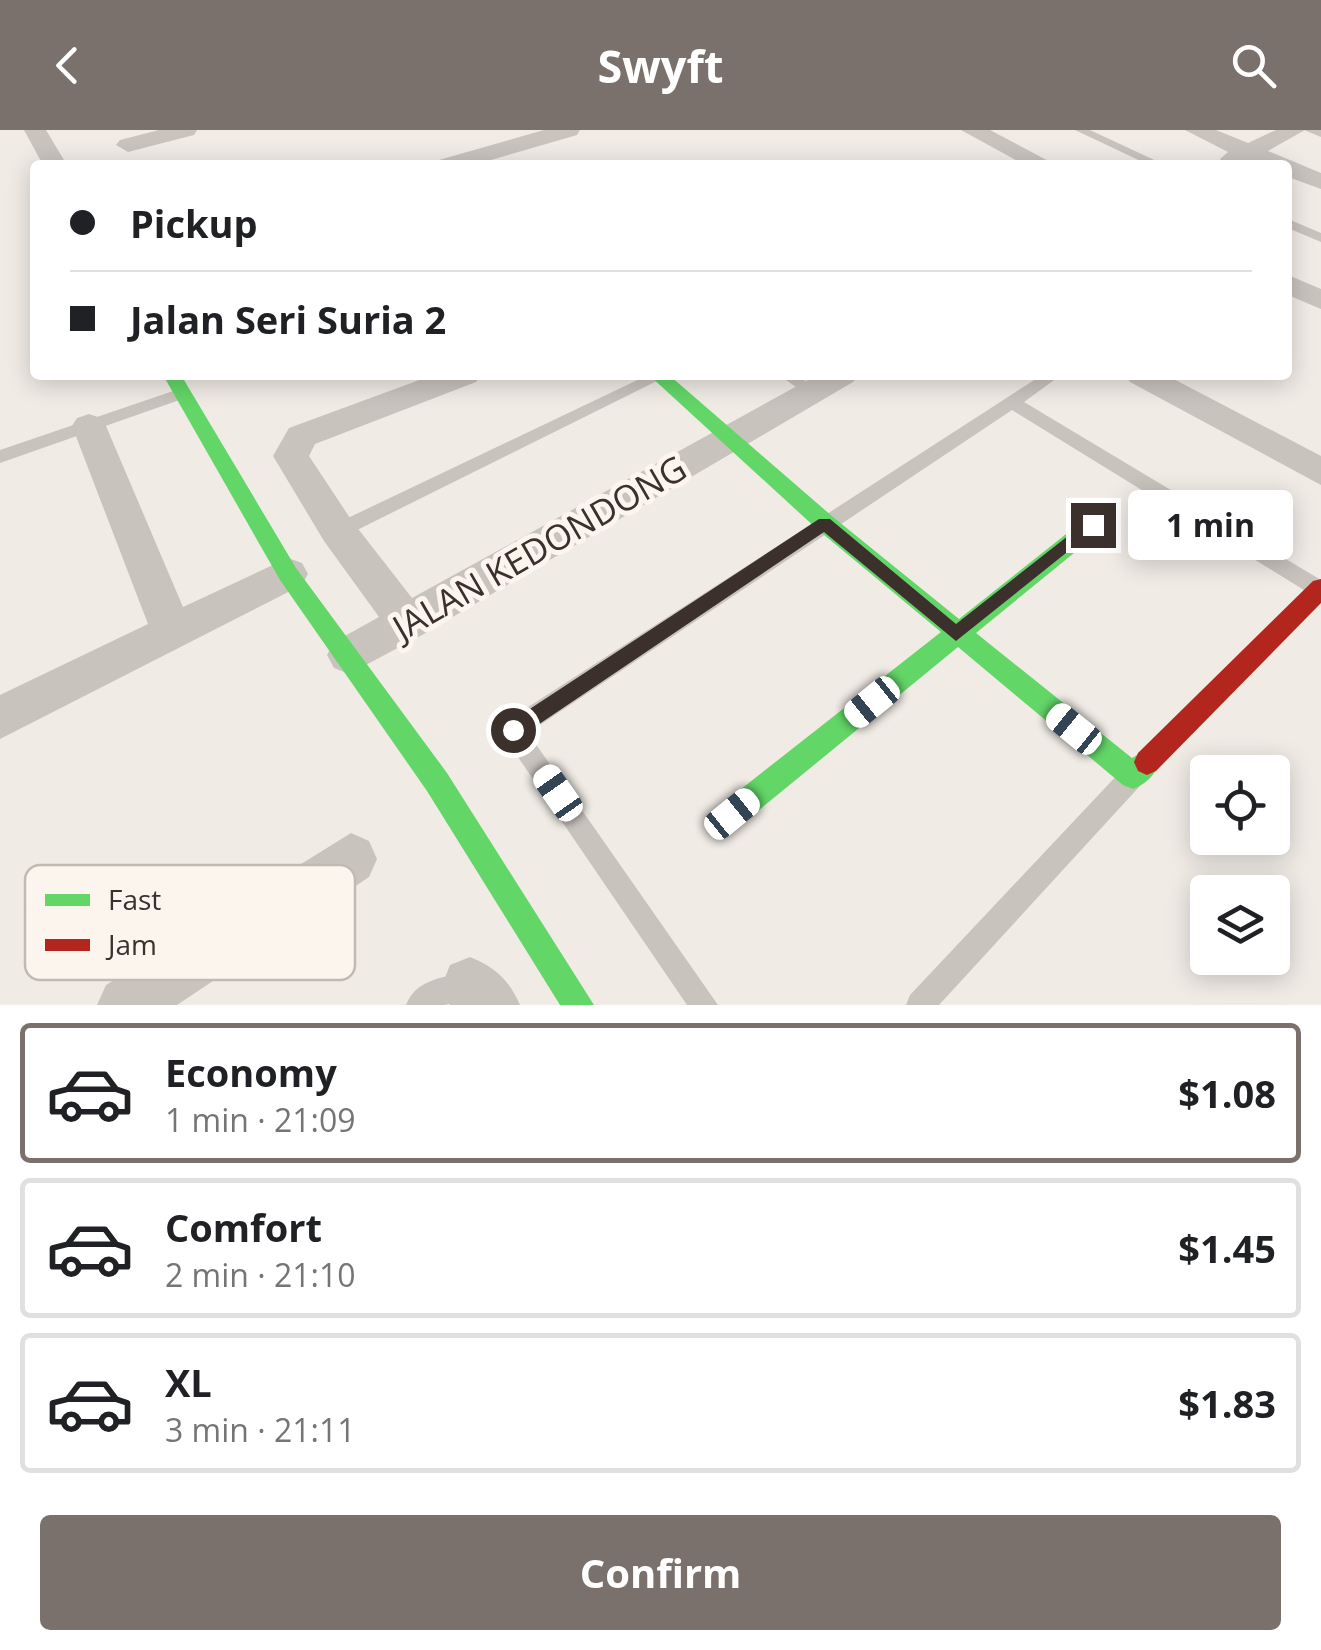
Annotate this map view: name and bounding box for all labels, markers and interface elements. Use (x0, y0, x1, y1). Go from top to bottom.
text: Swyft (598, 35, 723, 96)
icon: back (40, 38, 95, 93)
icon: search (1226, 38, 1281, 93)
text: Pickup (130, 197, 258, 249)
text: Jalan Seri Suria 2 (130, 293, 446, 345)
street label: JALAN KEDONDONG (381, 444, 694, 652)
callout: 1 min (1128, 490, 1293, 560)
route end (1071, 503, 1116, 548)
text: 1 min (1166, 503, 1255, 546)
car (839, 671, 905, 733)
car (1041, 698, 1107, 760)
route start (491, 708, 536, 753)
map controls (1190, 755, 1290, 975)
button: locate (1190, 755, 1290, 855)
car (529, 760, 587, 826)
car (699, 783, 765, 845)
legend (25, 865, 355, 980)
button: layers (1190, 875, 1290, 975)
text: Fast (108, 880, 161, 918)
text: Jam (105, 925, 157, 963)
text: Economy (165, 1046, 337, 1098)
icon: car (45, 1048, 135, 1138)
text: $1.08 (1178, 1067, 1276, 1119)
text: 1 min · 21:09 (165, 1098, 356, 1141)
text: Comfort (165, 1201, 322, 1253)
icon: car (45, 1203, 135, 1293)
text: $1.45 (1178, 1222, 1276, 1274)
text: 2 min · 21:10 (165, 1253, 356, 1296)
text: XL (165, 1356, 212, 1408)
icon: car (45, 1358, 135, 1448)
text: $1.83 (1178, 1377, 1276, 1429)
text: 3 min · 21:11 (165, 1408, 356, 1451)
button: Confirm (40, 1515, 1281, 1630)

